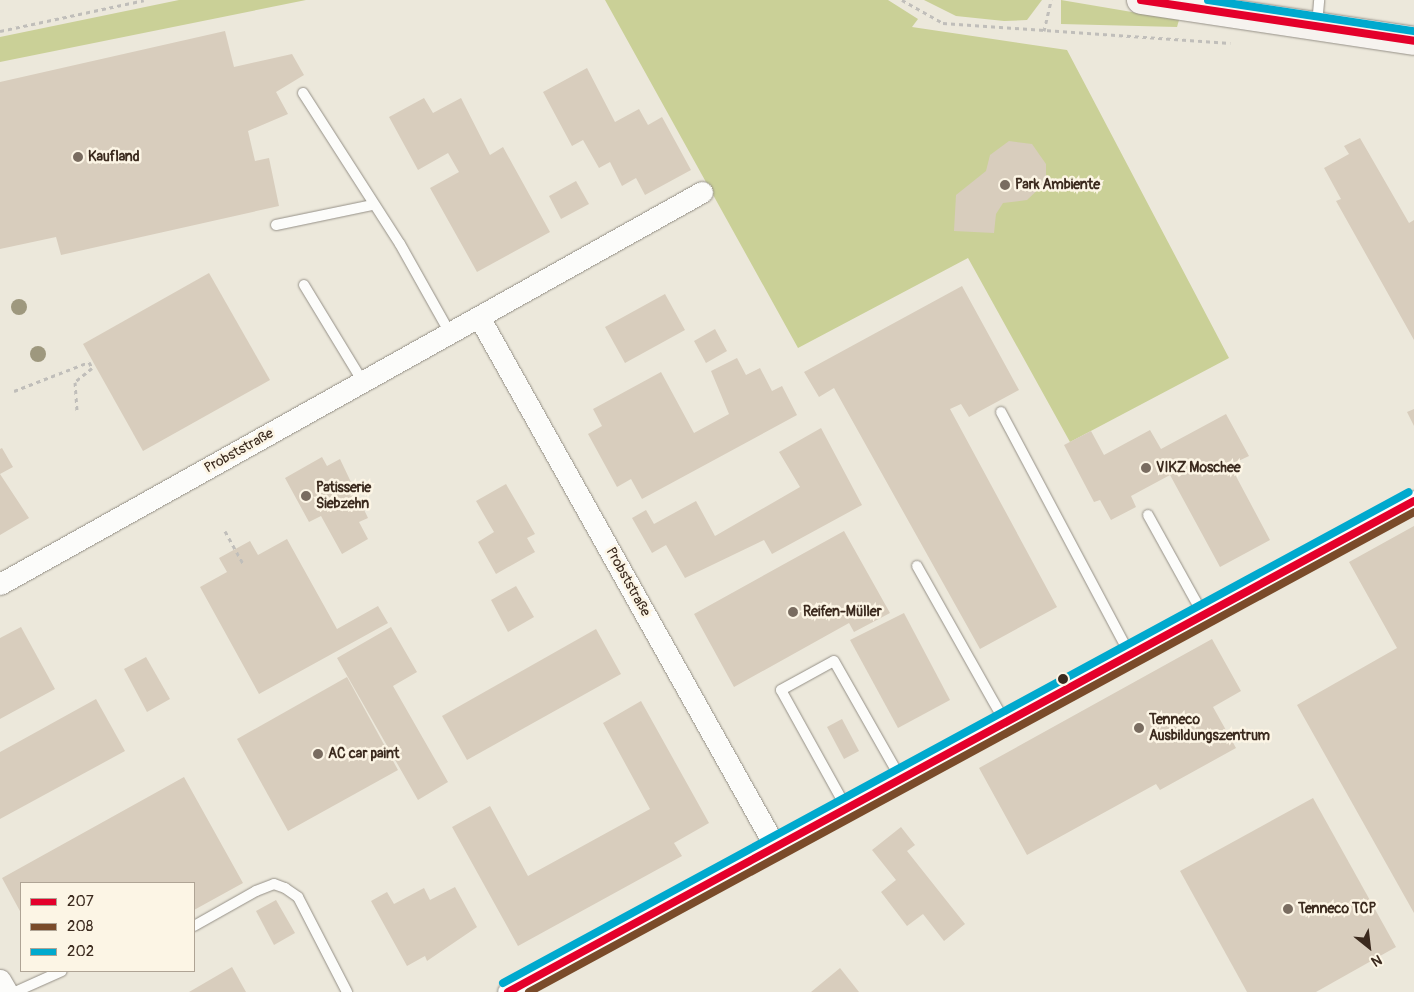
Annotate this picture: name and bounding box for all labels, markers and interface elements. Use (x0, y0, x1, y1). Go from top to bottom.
place label: Kaufland (88, 149, 140, 165)
marker: Kaufland (72, 151, 84, 163)
place label: Park Ambiente (1015, 177, 1100, 193)
marker: Park Ambiente (999, 179, 1011, 191)
street label: Probststraße (202, 425, 276, 477)
place label: VIKZ Moschee (1156, 460, 1241, 476)
marker: VIKZ Moschee (1140, 462, 1152, 474)
place label: Patisserie Siebzehn (316, 480, 371, 512)
marker: Patisserie Siebzehn (300, 490, 312, 502)
street label: Probststraße (602, 545, 654, 619)
place label: Reifen-Müller (803, 604, 882, 620)
marker: Reifen-Müller (787, 606, 799, 618)
unlabelled marker (1058, 674, 1068, 684)
place label: Tenneco Ausbildungszentrum (1149, 712, 1270, 744)
marker: Tenneco Ausbildungszentrum (1133, 722, 1145, 734)
place label: AC car paint (328, 746, 399, 762)
marker: AC car paint (312, 748, 324, 760)
legend (20, 882, 195, 972)
text: 207 (67, 892, 94, 911)
place label: Tenneco TCP (1298, 901, 1376, 917)
marker: Tenneco TCP (1282, 903, 1294, 915)
text: 208 (67, 917, 93, 936)
north arrow (1344, 922, 1394, 972)
text: 202 (67, 942, 94, 961)
text: N (1368, 951, 1385, 970)

